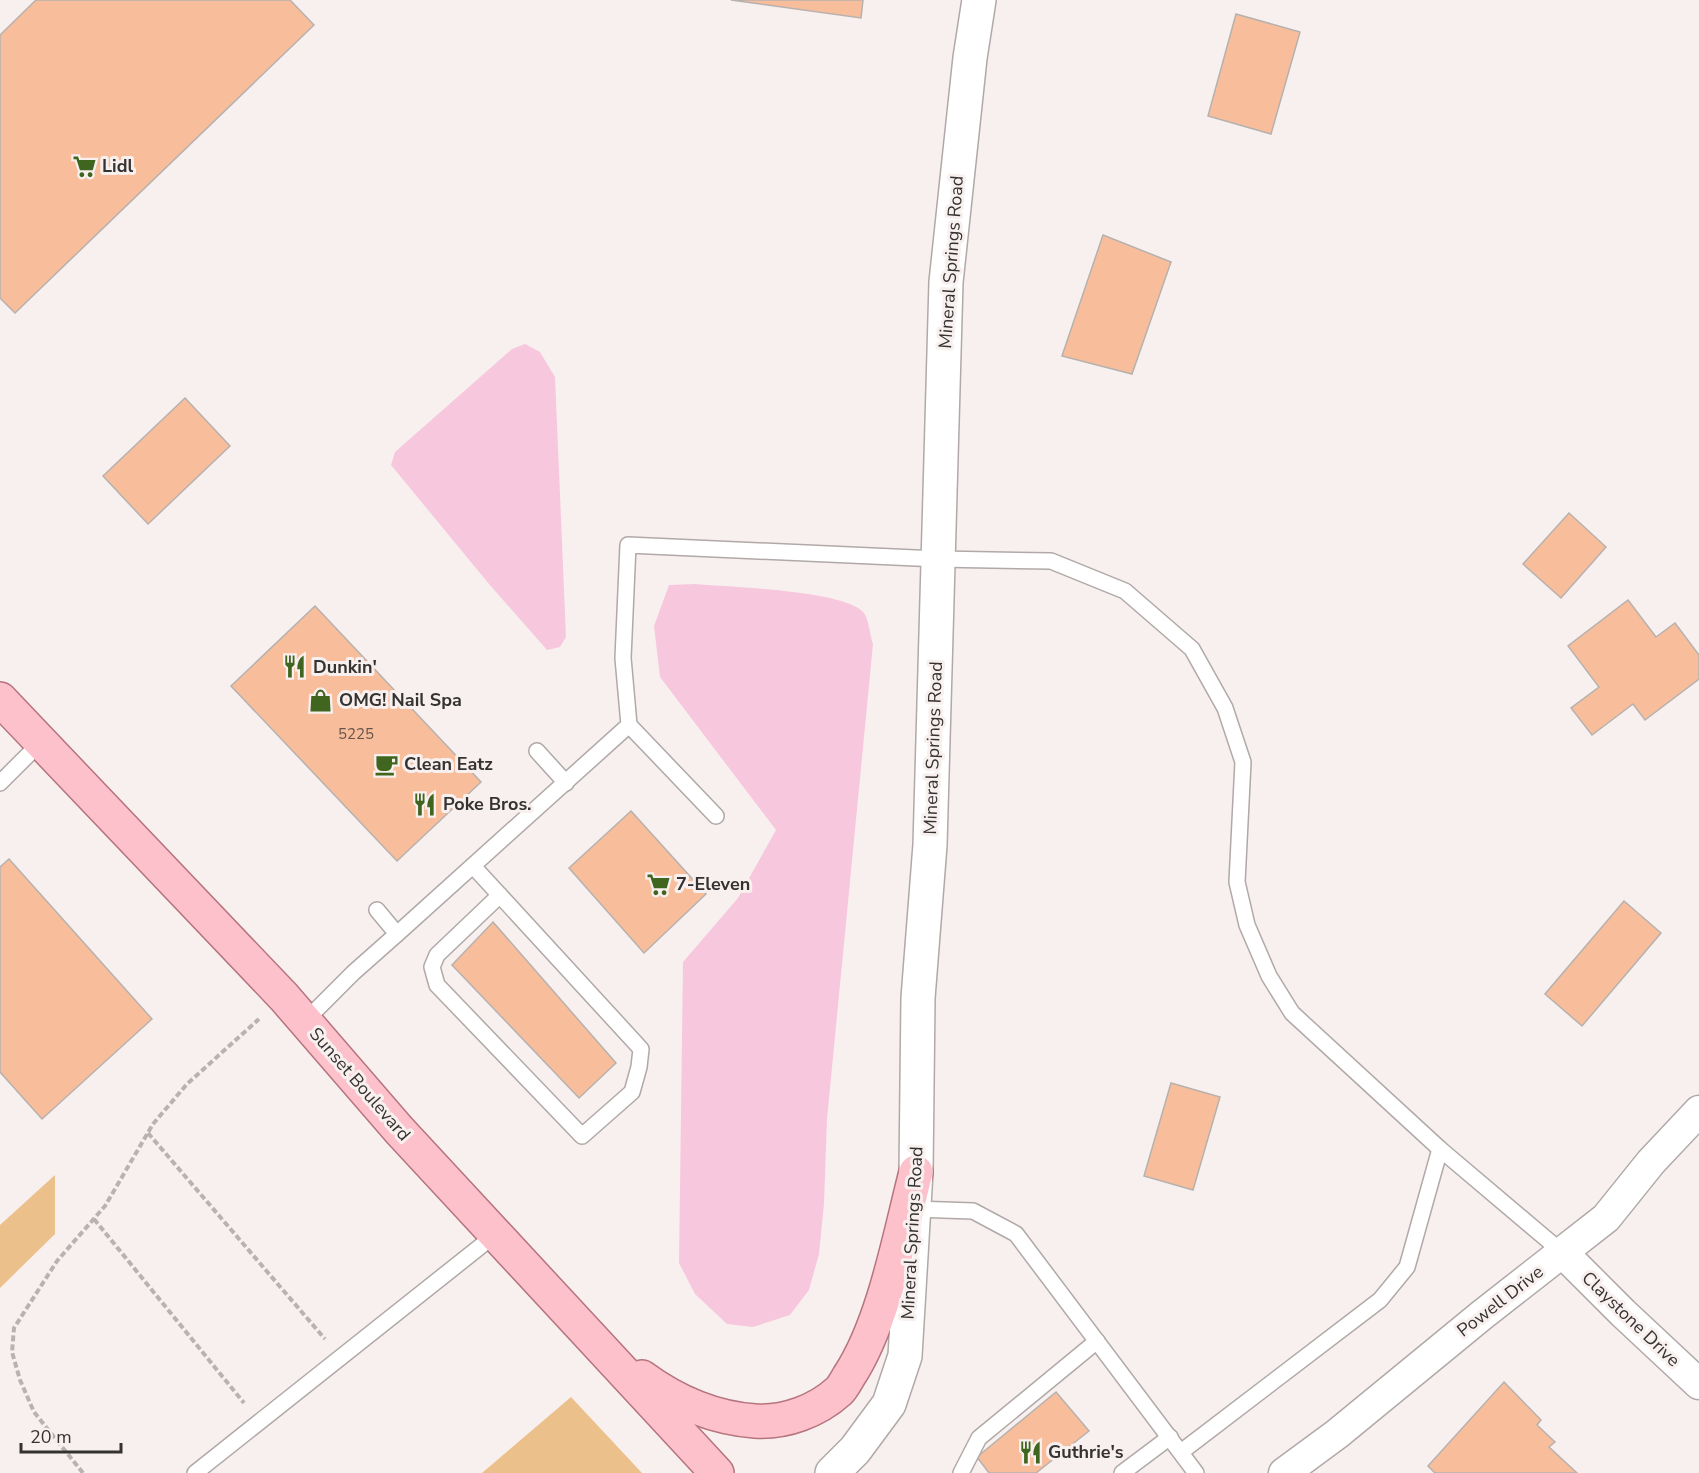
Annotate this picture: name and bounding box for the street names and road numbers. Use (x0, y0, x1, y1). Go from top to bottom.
street label: Mineral Springs Road (933, 175, 969, 349)
street label: Mineral Springs Road (918, 661, 948, 835)
street label: Sunset Boulevard (304, 1022, 416, 1146)
street label: Mineral Springs Road (895, 1146, 929, 1320)
street label: Powell Drive (1452, 1260, 1548, 1342)
street label: Claystone Drive (1577, 1266, 1685, 1372)

